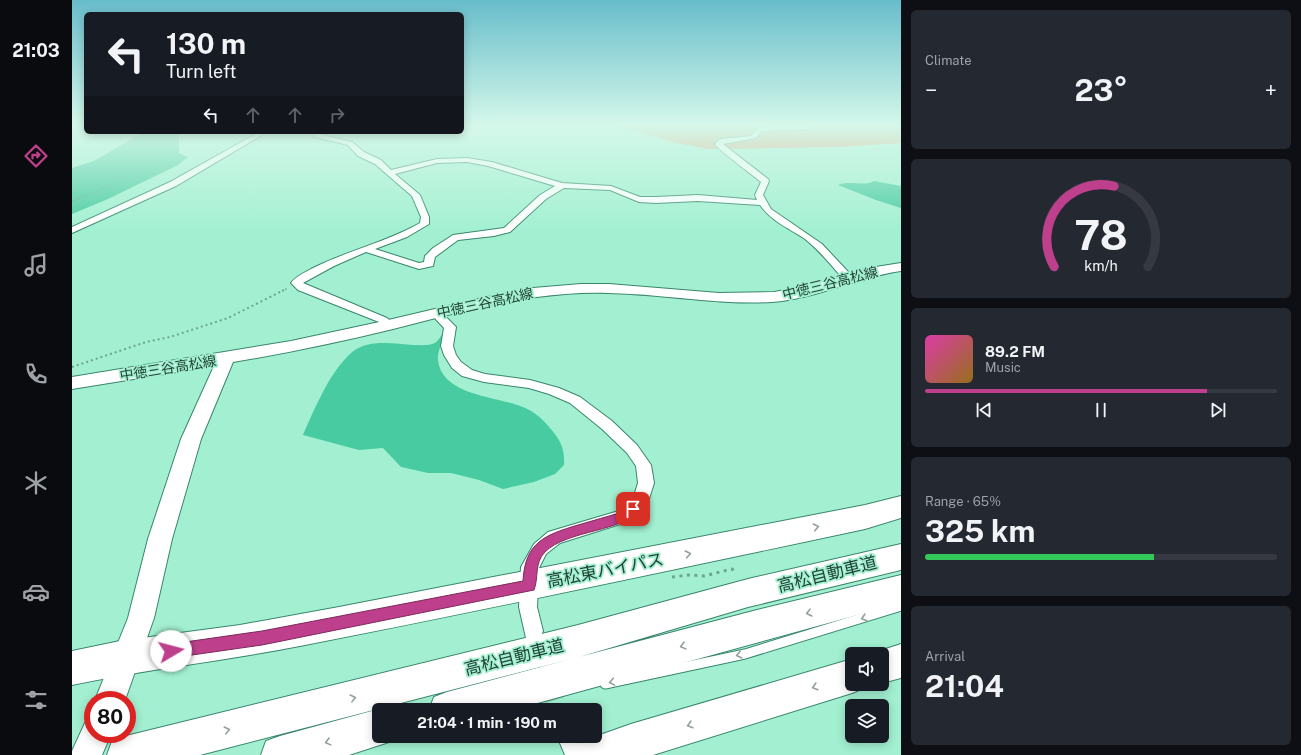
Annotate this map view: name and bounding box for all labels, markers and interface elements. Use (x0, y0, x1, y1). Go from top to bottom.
text: 130 m (166, 27, 246, 60)
icon: left (100, 28, 152, 80)
text: 21:03 (12, 40, 60, 61)
text: Climate (925, 53, 972, 68)
text: Turn left (166, 61, 236, 82)
text: 23° (1074, 72, 1128, 108)
text: − (925, 77, 937, 103)
text: + (1265, 77, 1277, 103)
icon: left (200, 104, 222, 126)
icon: ahead (242, 104, 264, 126)
icon: ahead (284, 104, 306, 126)
icon: right (326, 104, 348, 126)
icon: directions (22, 142, 50, 170)
text: 78 (1074, 209, 1128, 258)
icon: music (22, 251, 50, 279)
text: km/h (1084, 256, 1118, 273)
street label: 中徳三谷高松線 (781, 263, 879, 303)
street label: 中徳三谷高松線 (435, 285, 535, 321)
text: 89.2 FM (985, 343, 1045, 360)
street label: 中徳三谷高松線 (118, 352, 218, 384)
icon: phone (22, 360, 50, 388)
text: Music (985, 360, 1021, 375)
icon: previous (973, 399, 995, 421)
icon: pause (1090, 399, 1112, 421)
icon: next (1207, 399, 1229, 421)
icon: climate (22, 469, 50, 497)
pin (616, 492, 650, 526)
text: Range · 65% (925, 494, 1001, 509)
icon: arrive (622, 498, 644, 520)
text: 325 km (925, 513, 1035, 549)
one-way arrow (812, 523, 819, 531)
street label: 高松東バイパス (545, 549, 665, 591)
one-way arrow (685, 550, 691, 558)
street label: 高松自動車道 (775, 552, 879, 596)
icon: car (22, 578, 50, 606)
one-way arrow (806, 608, 812, 616)
one-way arrow (861, 613, 868, 622)
position arrow (150, 630, 192, 672)
street label: 高松自動車道 (462, 635, 566, 679)
one-way arrow (680, 641, 687, 650)
map controls (845, 647, 889, 743)
button: sound (845, 647, 889, 691)
text: Arrival (925, 649, 965, 664)
one-way arrow (736, 650, 743, 658)
text: 21:04 (925, 668, 1004, 704)
one-way arrow (609, 678, 615, 686)
one-way arrow (811, 682, 818, 691)
icon: filters (22, 686, 50, 714)
speed limit sign: 80 (84, 691, 136, 743)
one-way arrow (350, 694, 356, 702)
button: layers (845, 699, 889, 743)
text: 21:04 · 1 min · 190 m (417, 714, 557, 731)
one-way arrow (687, 720, 694, 729)
one-way arrow (224, 726, 230, 734)
one-way arrow (325, 737, 332, 746)

